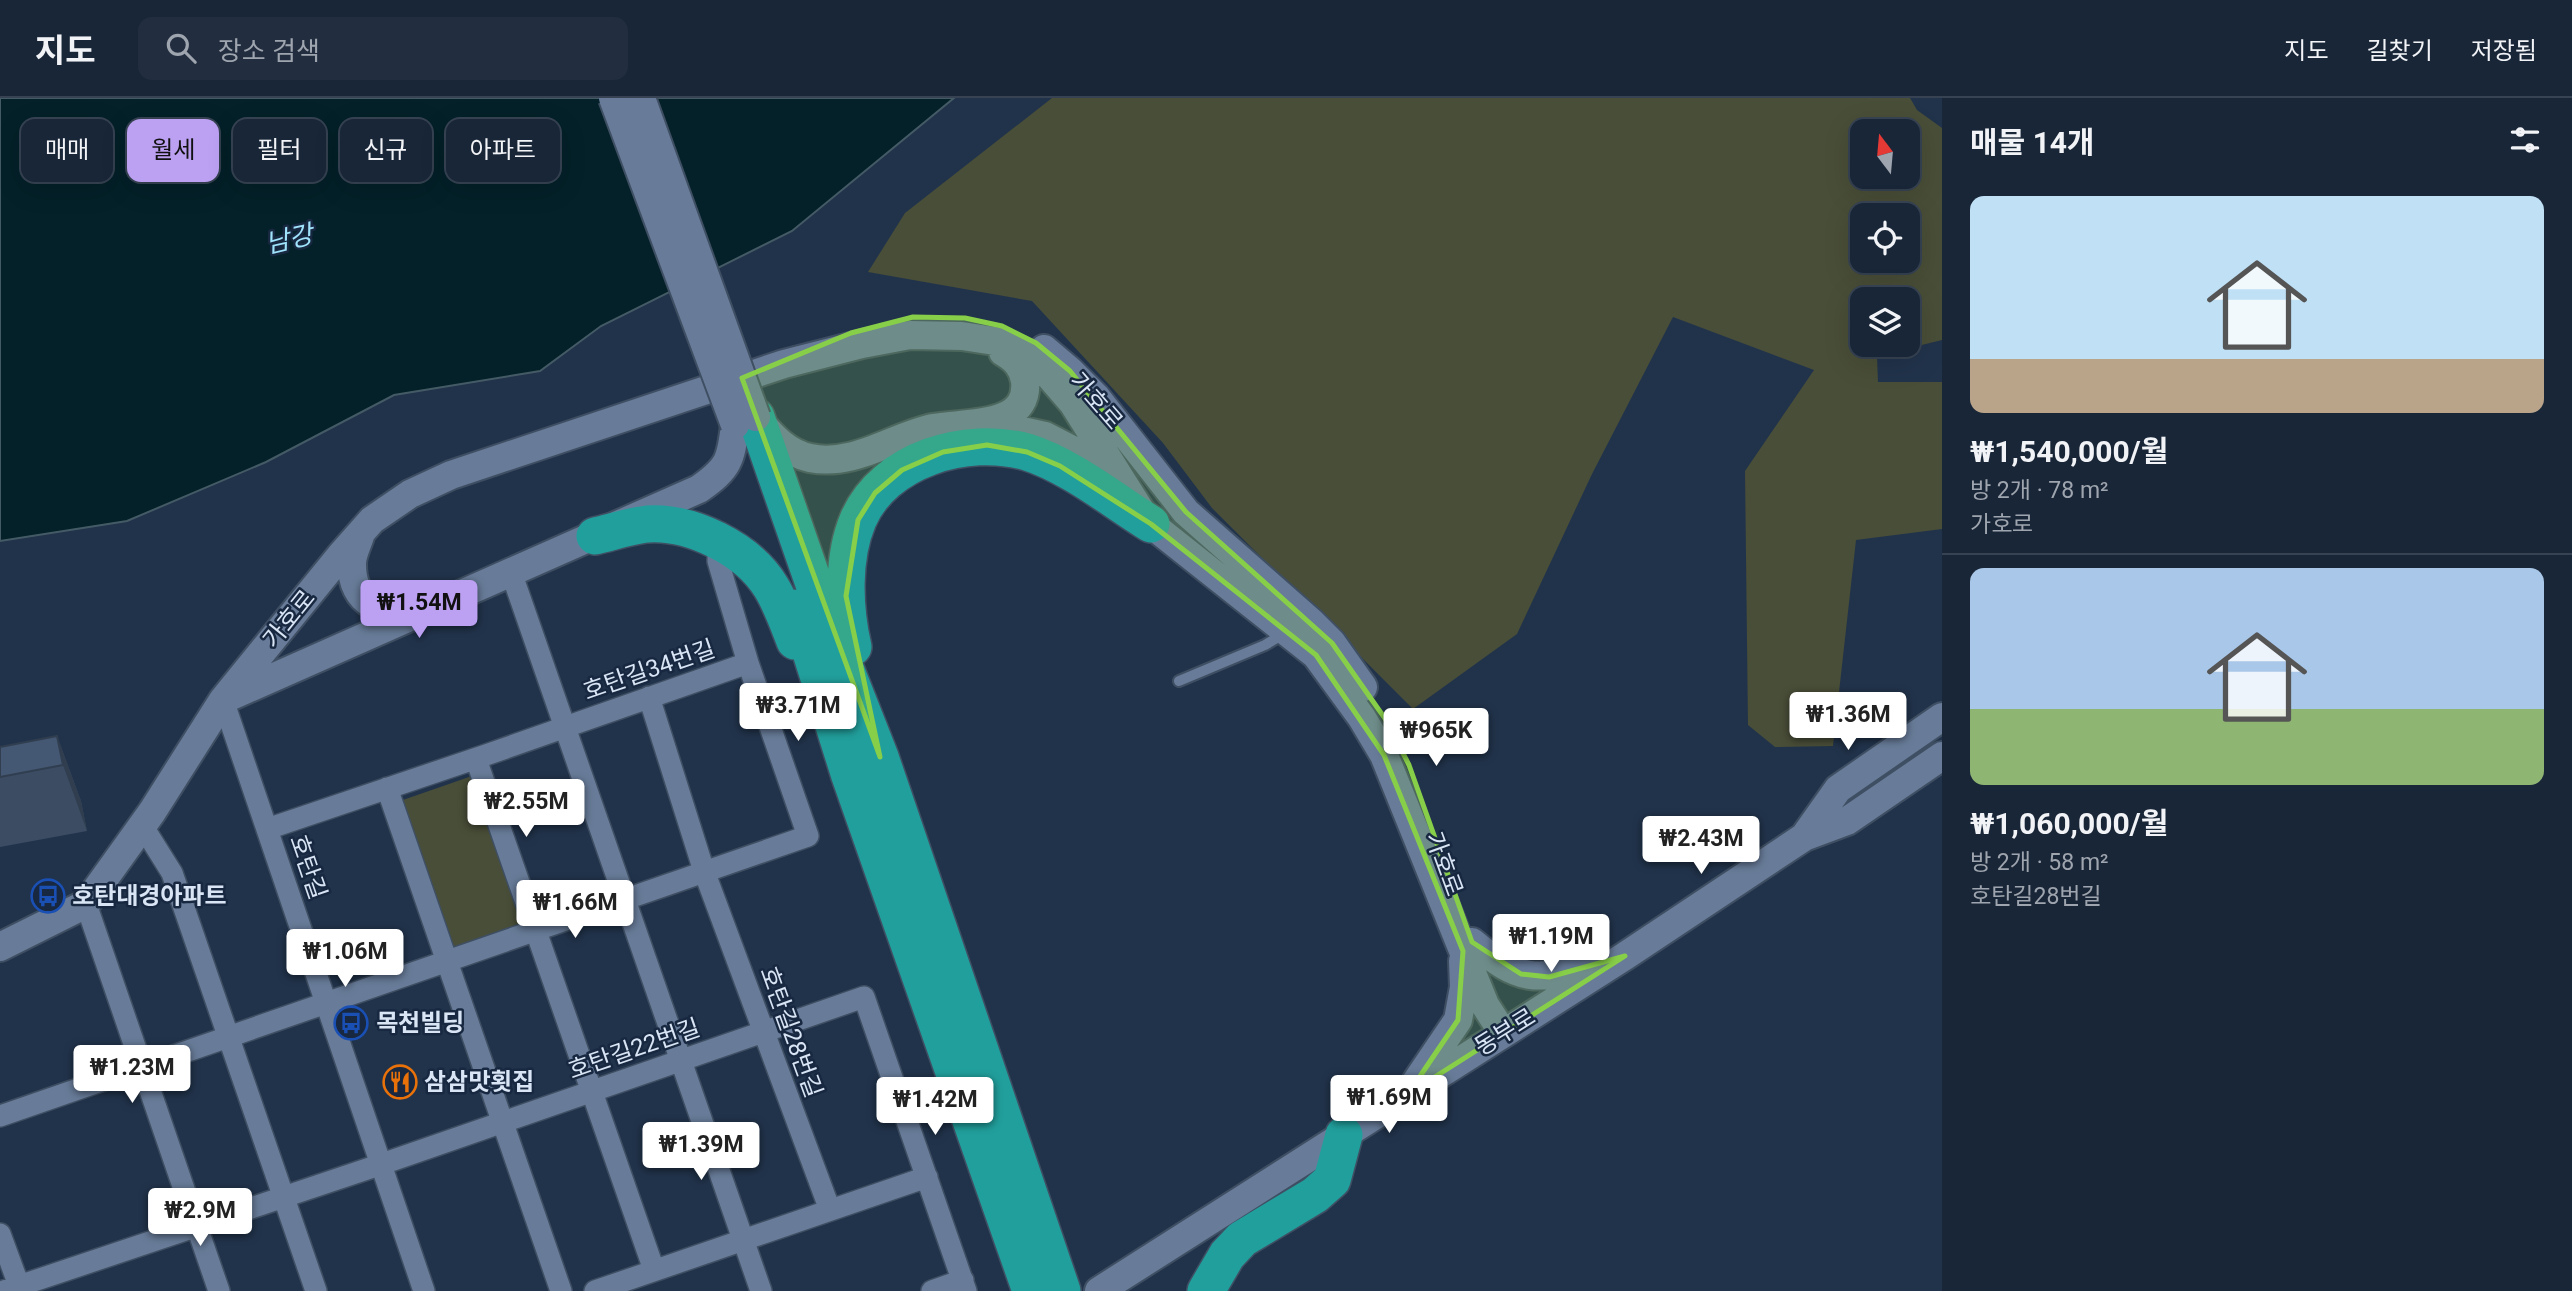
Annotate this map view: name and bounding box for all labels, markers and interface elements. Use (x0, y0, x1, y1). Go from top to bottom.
search box (138, 17, 628, 80)
icon: search (162, 29, 200, 67)
text: 지도 (35, 31, 96, 70)
text: 장소 검색 (218, 36, 320, 66)
text: 지도 (2284, 37, 2329, 65)
text: 길찾기 (2367, 37, 2433, 65)
text: 저장됨 (2471, 37, 2537, 65)
chip: 매매 (21, 119, 113, 182)
chip: 월세 (127, 119, 219, 182)
chip: 필터 (233, 119, 326, 182)
chip: 신규 (340, 119, 432, 182)
chip: 아파트 (446, 119, 560, 182)
north arrow (1850, 119, 1920, 189)
map controls (1850, 119, 1920, 357)
icon: filters (2506, 121, 2544, 159)
text: 매물 14개 (1970, 125, 2095, 160)
button: locate (1850, 203, 1920, 273)
water label: 남강 (262, 218, 319, 259)
icon: home (2194, 242, 2320, 368)
button: layers (1850, 287, 1920, 357)
street label: 가호로 (1064, 367, 1128, 435)
text: ₩1,540,000/월 (1970, 434, 2168, 469)
text: 방 2개 · 78 m² (1970, 477, 2109, 504)
text: 가호로 (1970, 511, 2033, 538)
pin: ₩1.54M (362, 580, 476, 640)
street label: 가호로 (257, 584, 321, 654)
text: ₩1.54M (376, 589, 462, 616)
icon: home (2194, 614, 2320, 740)
street label: 호탄길34번길 (579, 634, 719, 706)
pin: ₩3.71M (741, 684, 855, 743)
text: ₩3.71M (755, 692, 841, 719)
pin: ₩1.36M (1791, 692, 1905, 752)
text: ₩1.36M (1805, 701, 1891, 728)
pin: ₩965K (1387, 708, 1485, 768)
text: ₩965K (1400, 717, 1472, 744)
pin: ₩2.55M (469, 780, 583, 839)
text: ₩2.55M (483, 788, 569, 815)
text: ₩1,060,000/월 (1970, 806, 2168, 841)
pin: ₩2.43M (1644, 816, 1758, 876)
text: ₩2.43M (1658, 825, 1744, 852)
street label: 가호로 (1420, 828, 1468, 900)
street label: 호탄길 (284, 831, 332, 903)
text: 방 2개 · 58 m² (1970, 849, 2109, 876)
bus stop icon: 호탄대경아파트 (29, 877, 67, 915)
pin: ₩1.66M (518, 880, 632, 940)
place label: 호탄대경아파트 (72, 882, 227, 910)
text: 호탄길28번길 (1970, 883, 2102, 910)
text: ₩1.66M (532, 889, 618, 916)
pin: ₩1.19M (1494, 914, 1608, 974)
text: ₩1.19M (1508, 923, 1594, 950)
pin: ₩1.06M (288, 930, 402, 989)
text: ₩1.06M (302, 938, 388, 965)
street label: 호탄길28번길 (754, 963, 828, 1101)
street label: 동부로 (1469, 1003, 1541, 1061)
bus stop icon: 목천빌딩 (332, 1004, 370, 1042)
place label: 목천빌딩 (376, 1009, 464, 1037)
street label: 호탄길22번길 (564, 1013, 704, 1085)
pin: ₩1.23M (75, 1046, 189, 1105)
text: ₩1.23M (89, 1054, 175, 1081)
restaurant icon: 삼삼맛횟집 (381, 1063, 419, 1101)
place label: 삼삼맛횟집 (424, 1068, 534, 1096)
pin: ₩1.69M (1332, 1076, 1446, 1135)
pin: ₩1.42M (878, 1077, 992, 1137)
text: ₩1.69M (1346, 1084, 1432, 1111)
text: ₩1.42M (892, 1086, 978, 1113)
pin: ₩1.39M (644, 1122, 758, 1182)
text: ₩1.39M (658, 1131, 744, 1158)
pin: ₩2.9M (151, 1188, 249, 1248)
text: ₩2.9M (164, 1197, 236, 1224)

